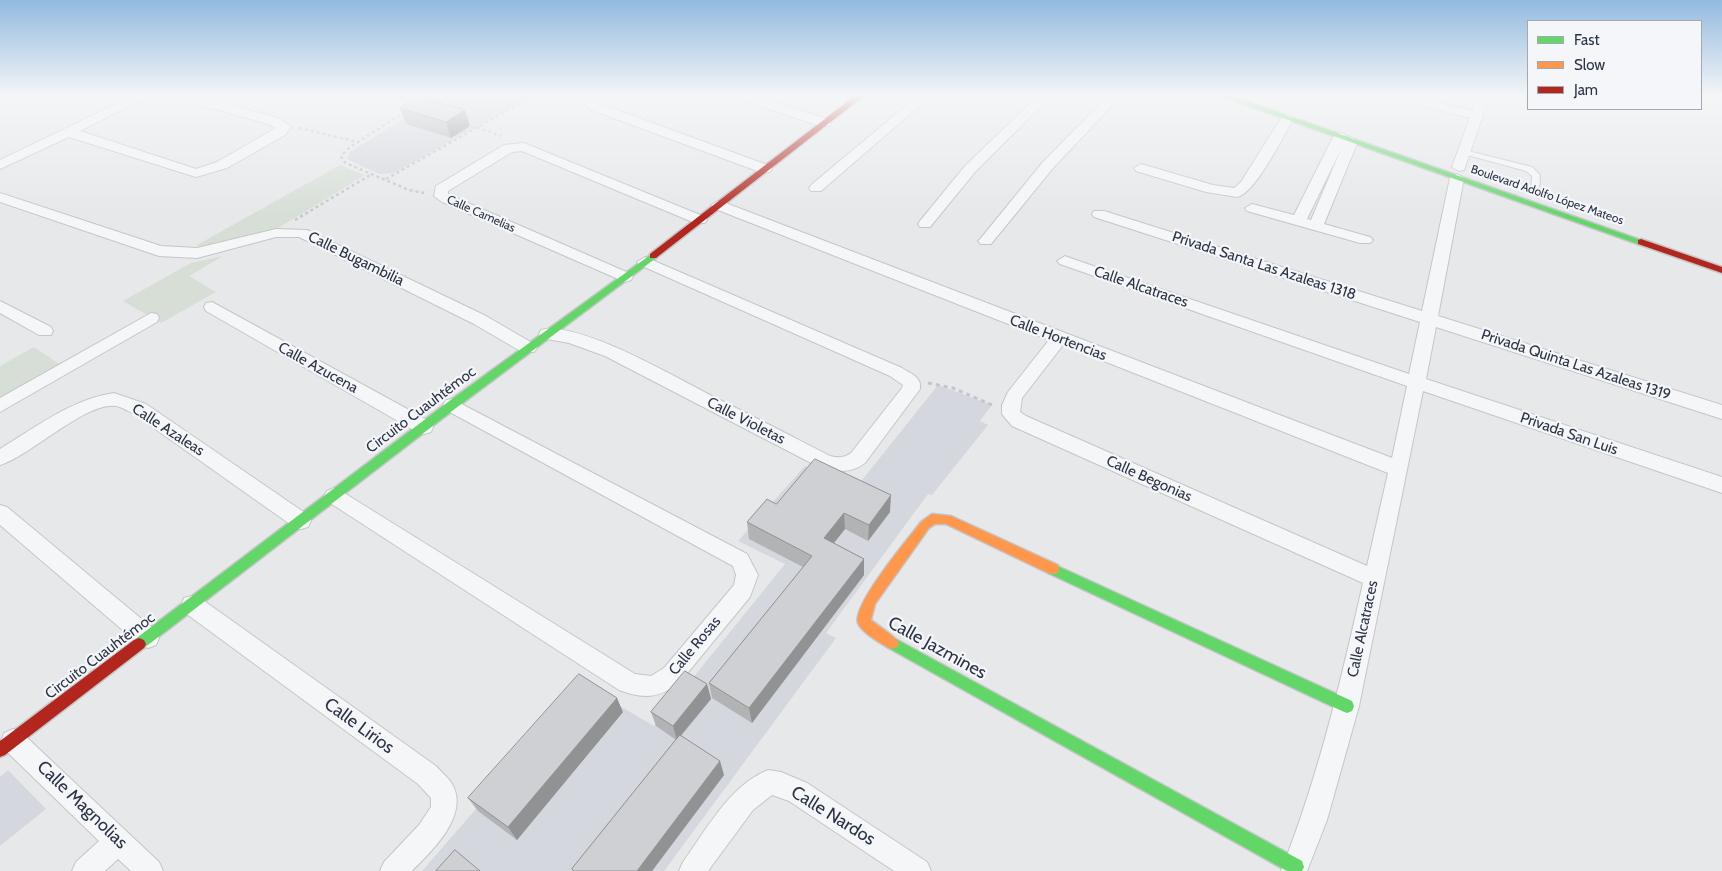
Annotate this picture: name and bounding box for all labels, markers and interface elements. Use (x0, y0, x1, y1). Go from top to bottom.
legend (1527, 20, 1702, 110)
text: Fast (1574, 31, 1599, 49)
text: Slow (1574, 56, 1605, 74)
text: Jam (1574, 81, 1598, 99)
street label: Boulevard Adolfo López Mateos (1469, 162, 1625, 228)
street label: Calle Camelias (444, 192, 518, 236)
street label: Calle Bugambilia (305, 228, 407, 290)
street label: Privada Santa Las Azaleas 1318 (1170, 228, 1358, 304)
street label: Calle Alcatraces (1092, 262, 1190, 312)
street label: Calle Hortencias (1007, 311, 1109, 365)
street label: Privada Quinta Las Azaleas 1319 (1479, 326, 1673, 404)
street label: Calle Azucena (275, 339, 361, 397)
street label: Circuito Cuauhtémoc (363, 363, 479, 457)
street label: Calle Violetas (704, 394, 788, 448)
street label: Calle Azaleas (128, 400, 208, 460)
street label: Privada San Luis (1518, 409, 1620, 459)
street label: Calle Begonias (1103, 452, 1195, 506)
street label: Calle Alcatraces (1344, 579, 1382, 679)
street label: Circuito Cuauhtémoc (42, 609, 158, 703)
street label: Calle Jazmines (884, 612, 990, 684)
street label: Calle Rosas (665, 613, 725, 679)
street label: Calle Lirios (320, 693, 398, 759)
street label: Calle Magnolias (32, 756, 132, 854)
street label: Calle Nardos (787, 782, 879, 850)

